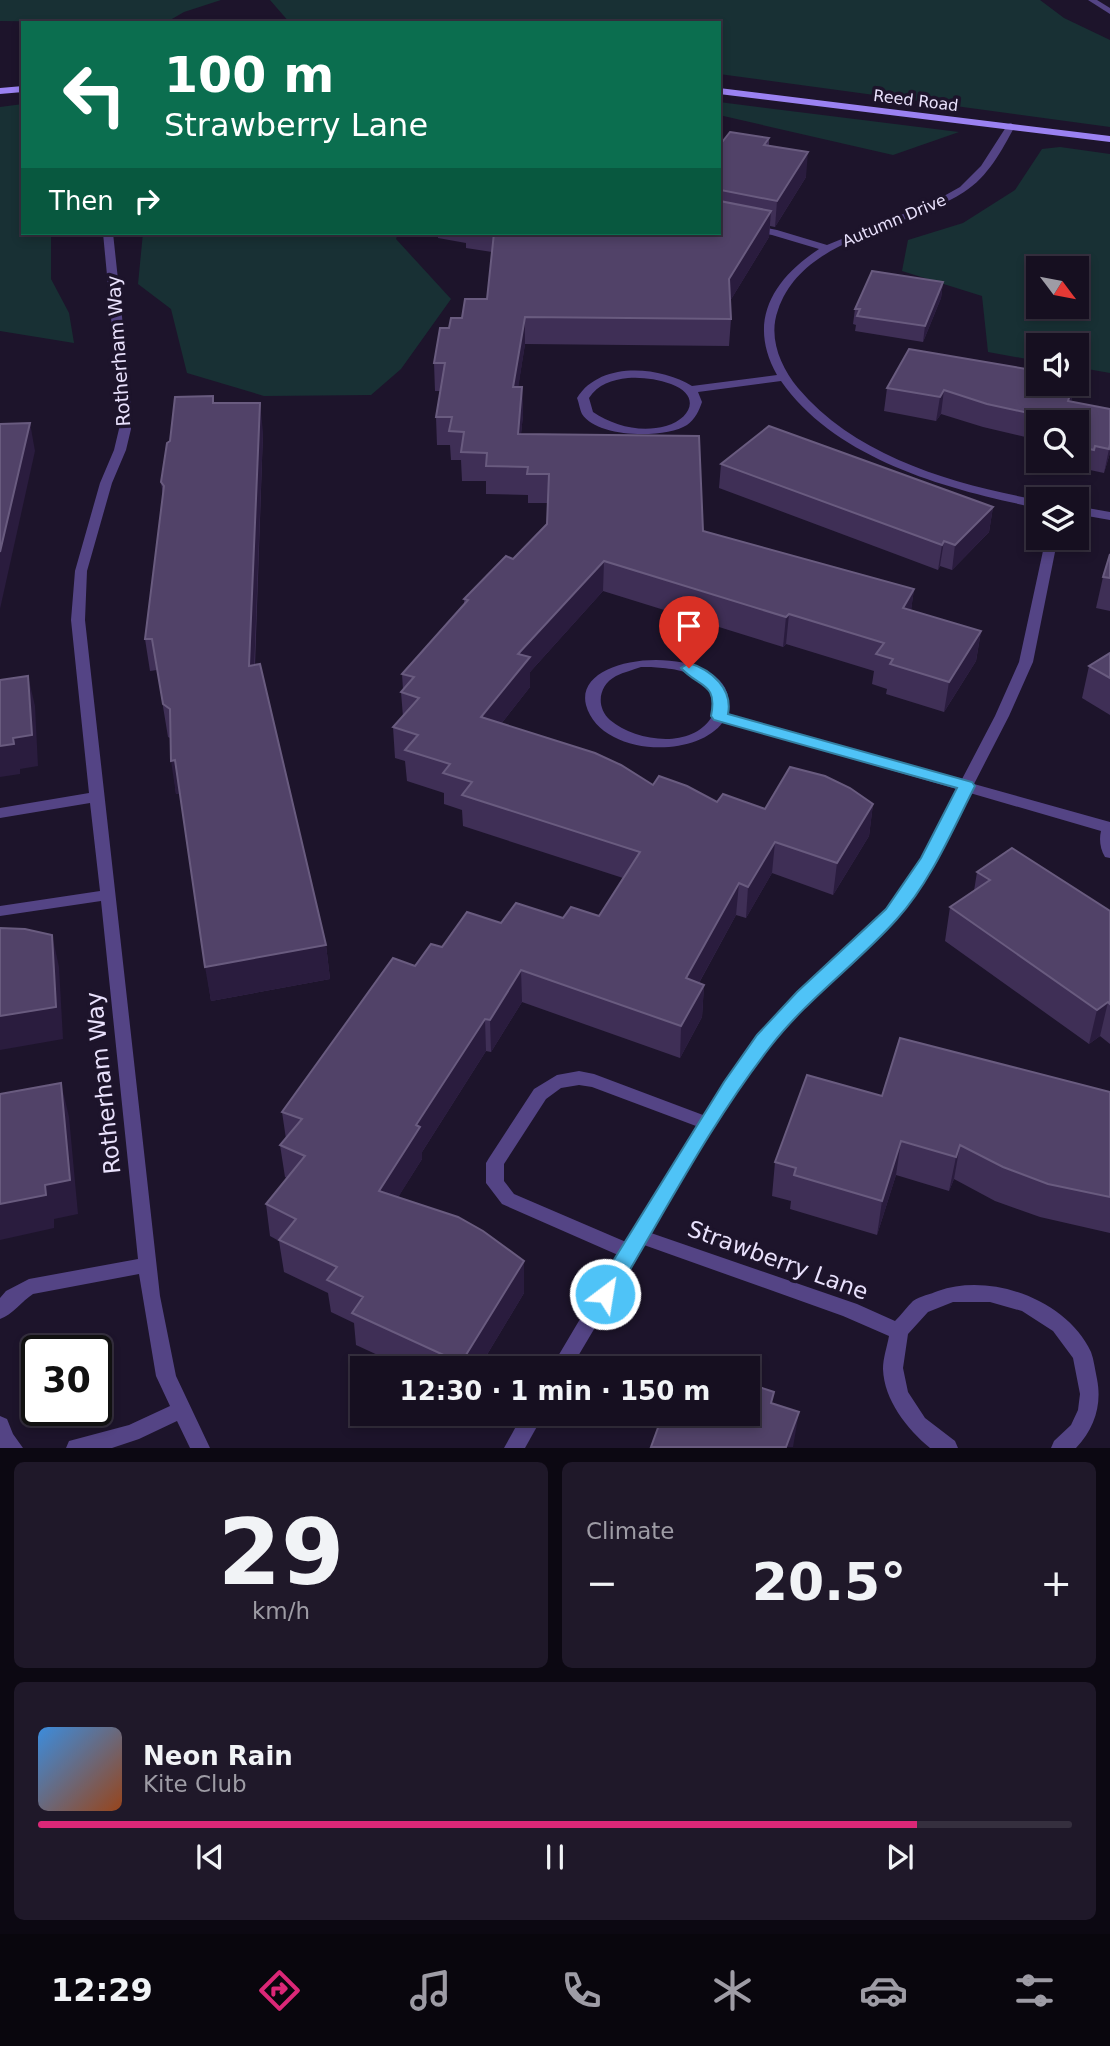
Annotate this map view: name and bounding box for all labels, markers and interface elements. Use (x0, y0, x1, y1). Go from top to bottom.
text: 100 m (164, 47, 334, 104)
icon: left (49, 49, 140, 140)
street label: Reed Road (872, 86, 960, 115)
text: Strawberry Lane (164, 106, 428, 144)
icon: right (128, 182, 166, 220)
text: Then (49, 186, 114, 216)
street label: Autumn Drive (839, 190, 949, 251)
north arrow (1026, 256, 1088, 318)
map controls (1026, 256, 1089, 550)
street label: Rotherham Way (102, 275, 134, 427)
button: sound (1026, 333, 1089, 396)
button: search (1026, 410, 1089, 473)
button: layers (1026, 487, 1089, 550)
pin (659, 596, 719, 668)
icon: arrive (670, 607, 708, 645)
street label: Rotherham Way (80, 991, 126, 1175)
street label: Strawberry Lane (684, 1215, 872, 1305)
position arrow (568, 1257, 642, 1331)
speed limit sign: 30 (21, 1335, 112, 1426)
text: 12:30 · 1 min · 150 m (400, 1376, 710, 1406)
text: 29 (218, 1500, 344, 1605)
text: Climate (586, 1518, 675, 1544)
text: 20.5° (752, 1552, 906, 1612)
text: − (586, 1561, 618, 1605)
text: + (1040, 1561, 1072, 1605)
text: km/h (252, 1598, 310, 1624)
text: Neon Rain (143, 1741, 293, 1771)
text: Kite Club (143, 1771, 247, 1797)
icon: previous (191, 1838, 229, 1876)
icon: pause (536, 1838, 574, 1876)
icon: next (881, 1838, 919, 1876)
icon: directions (255, 1966, 304, 2015)
icon: music (406, 1966, 455, 2015)
icon: phone (557, 1966, 606, 2015)
icon: climate (708, 1966, 757, 2015)
icon: car (859, 1966, 908, 2015)
icon: filters (1010, 1966, 1059, 2015)
text: 12:29 (51, 1971, 153, 2009)

